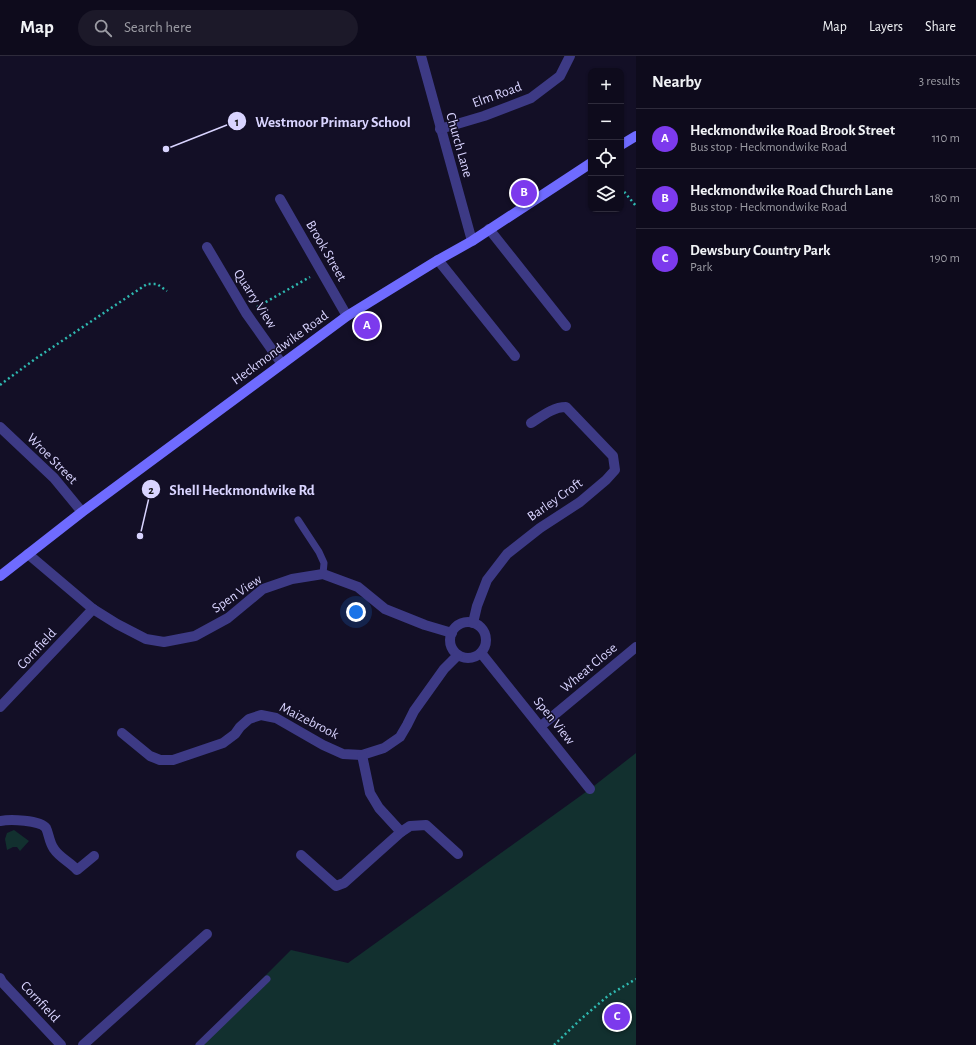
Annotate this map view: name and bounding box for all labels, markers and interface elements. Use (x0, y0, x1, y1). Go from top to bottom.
search box (78, 10, 358, 46)
icon: search (92, 17, 114, 39)
text: Map (20, 18, 54, 37)
text: Search here (124, 20, 192, 35)
text: Map (822, 20, 847, 34)
text: Layers (869, 20, 903, 34)
text: Share (925, 20, 956, 34)
map controls (588, 68, 624, 212)
button: + (588, 68, 624, 104)
text: Nearby (652, 73, 702, 90)
text: 3 results (919, 75, 960, 88)
street label: Elm Road (470, 80, 524, 110)
button: − (588, 104, 624, 140)
callout: Westmoor Primary School (227, 108, 419, 135)
street label: Church Lane (443, 111, 475, 179)
text: Westmoor Primary School (255, 115, 411, 130)
text: 1 (235, 116, 239, 128)
text: Heckmondwike Road Brook Street (690, 123, 895, 138)
text: A (661, 132, 669, 145)
text: 110 m (932, 132, 960, 145)
button: locate (588, 140, 624, 176)
text: Bus stop · Heckmondwike Road (690, 141, 847, 154)
button: layers (588, 176, 624, 212)
pin: B (511, 178, 537, 208)
text: Heckmondwike Road Church Lane (690, 183, 893, 198)
text: B (661, 192, 669, 205)
text: 180 m (930, 192, 960, 205)
text: Bus stop · Heckmondwike Road (690, 201, 847, 214)
street label: Brook Street (303, 218, 349, 284)
text: Dewsbury Country Park (690, 243, 830, 258)
text: C (662, 252, 668, 265)
text: 190 m (930, 252, 960, 265)
text: Park (690, 261, 712, 274)
street label: Quarry View (231, 267, 279, 331)
street label: Heckmondwike Road (229, 308, 331, 388)
pin: A (354, 311, 380, 341)
street label: Wroe Street (24, 431, 80, 487)
callout: Shell Heckmondwike Rd (141, 476, 323, 503)
street label: Barley Croft (525, 476, 585, 524)
text: Shell Heckmondwike Rd (169, 483, 315, 498)
text: 2 (148, 484, 154, 496)
street label: Spen View (209, 572, 265, 616)
your location (346, 602, 366, 622)
street label: Cornfield (15, 626, 59, 672)
street label: Wheat Close (558, 641, 620, 695)
street label: Spen View (531, 694, 578, 748)
street label: Maizebrook (277, 700, 341, 742)
street label: Cornfield (18, 979, 62, 1025)
pin: C (604, 1002, 630, 1032)

